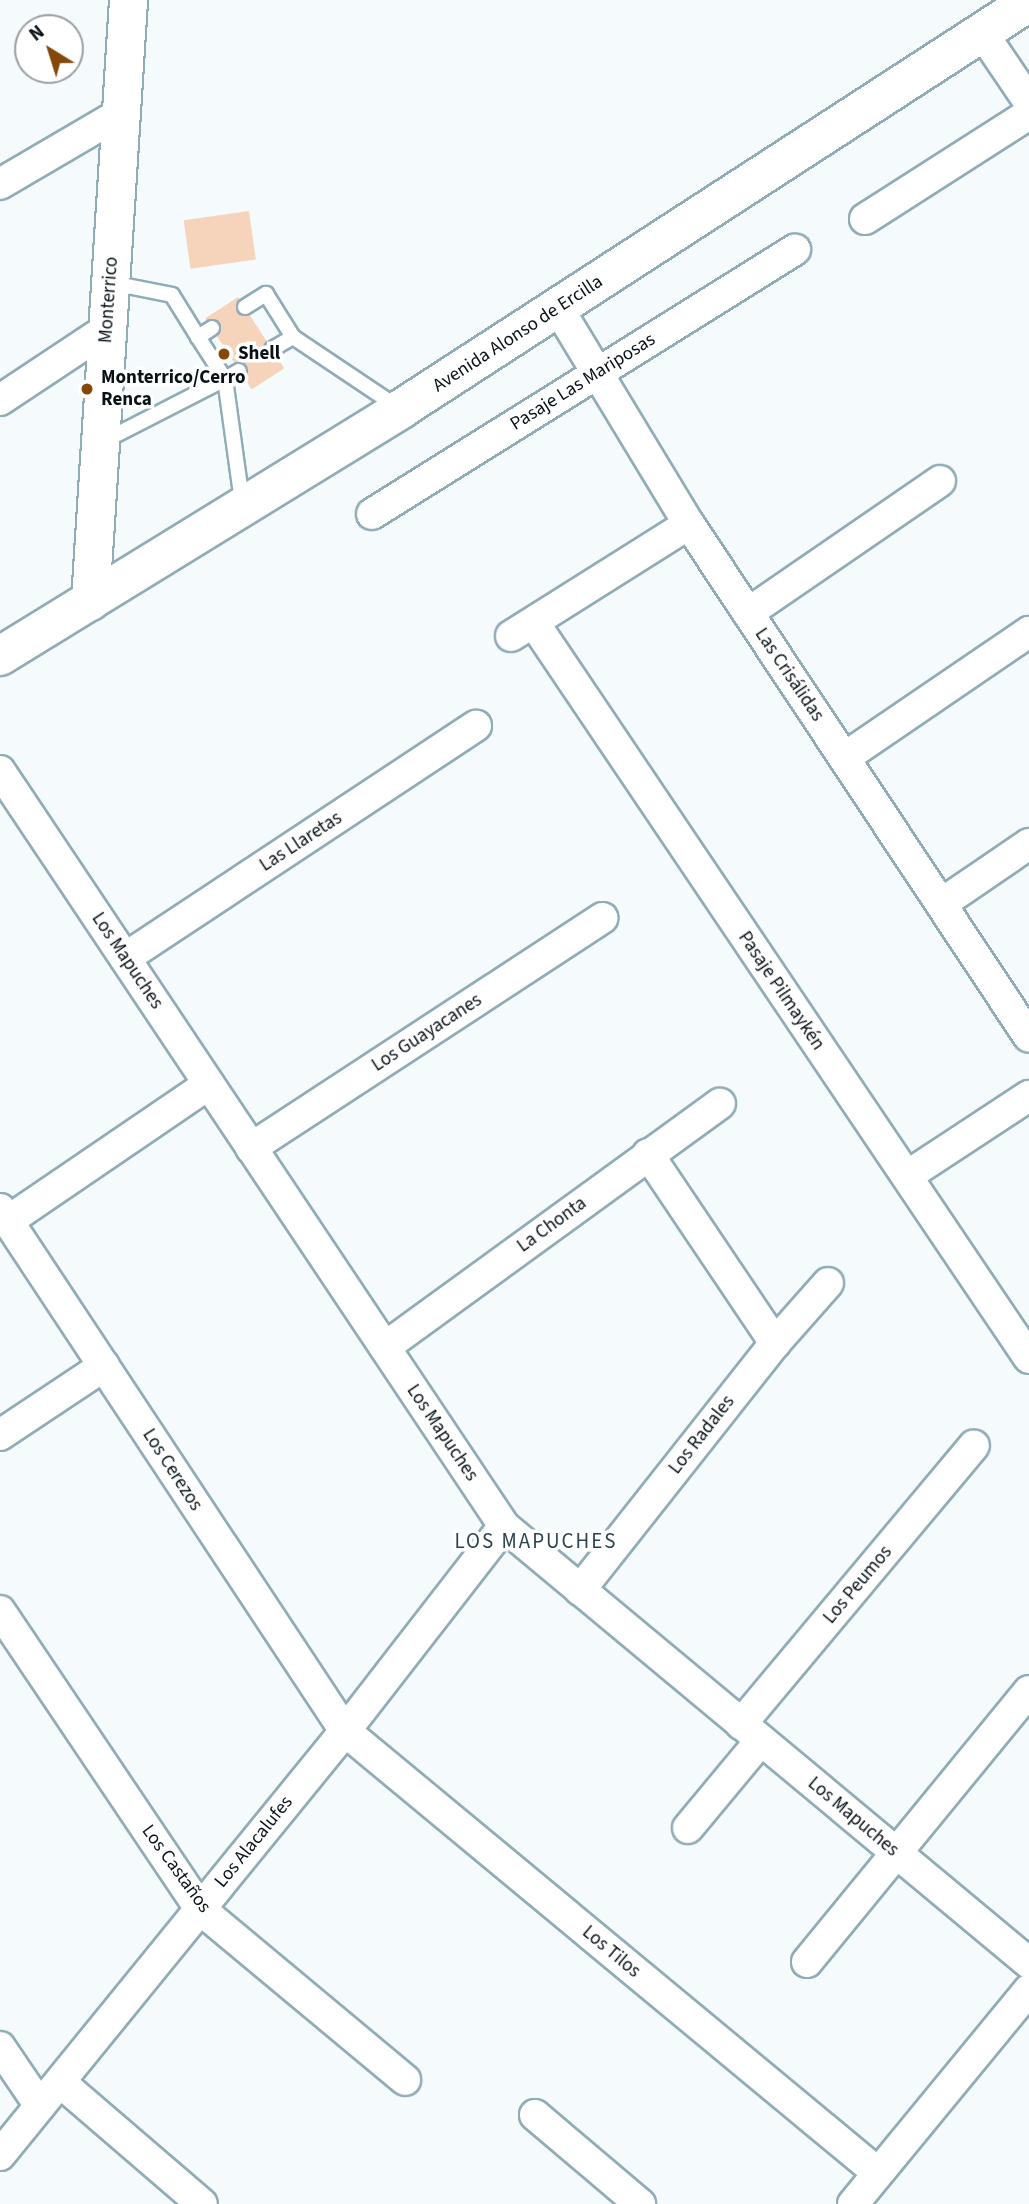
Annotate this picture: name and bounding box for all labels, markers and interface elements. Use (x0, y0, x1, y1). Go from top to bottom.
north arrow (14, 14, 84, 84)
text: N (24, 19, 50, 48)
street label: Monterrico (95, 256, 123, 344)
street label: Avenida Alonso de Ercilla (429, 270, 607, 398)
street label: Pasaje Las Mariposas (506, 328, 660, 436)
place label: Shell (238, 343, 280, 365)
marker: Shell (216, 346, 232, 362)
place label: Monterrico/Cerro Renca (101, 367, 246, 411)
marker: Monterrico/Cerro Renca (79, 381, 95, 397)
street label: Las Crisálidas (749, 624, 829, 726)
street label: Las Llaretas (256, 807, 346, 877)
street label: Los Mapuches (86, 908, 168, 1014)
street label: Pasaje Pilmaykén (733, 927, 829, 1055)
street label: Los Guayacanes (368, 989, 486, 1077)
street label: La Chonta (513, 1192, 591, 1258)
street label: Los Mapuches (401, 1380, 483, 1486)
street label: Los Radales (664, 1391, 740, 1479)
street label: Los Cerezos (137, 1425, 207, 1515)
district label: LOS MAPUCHES (456, 1528, 616, 1554)
street label: Los Peumos (819, 1541, 897, 1629)
street label: Los Mapuches (803, 1772, 903, 1862)
street label: Los Alacalufes (210, 1791, 298, 1893)
street label: Los Castaños (136, 1821, 216, 1917)
street label: Los Tilos (577, 1921, 645, 1983)

